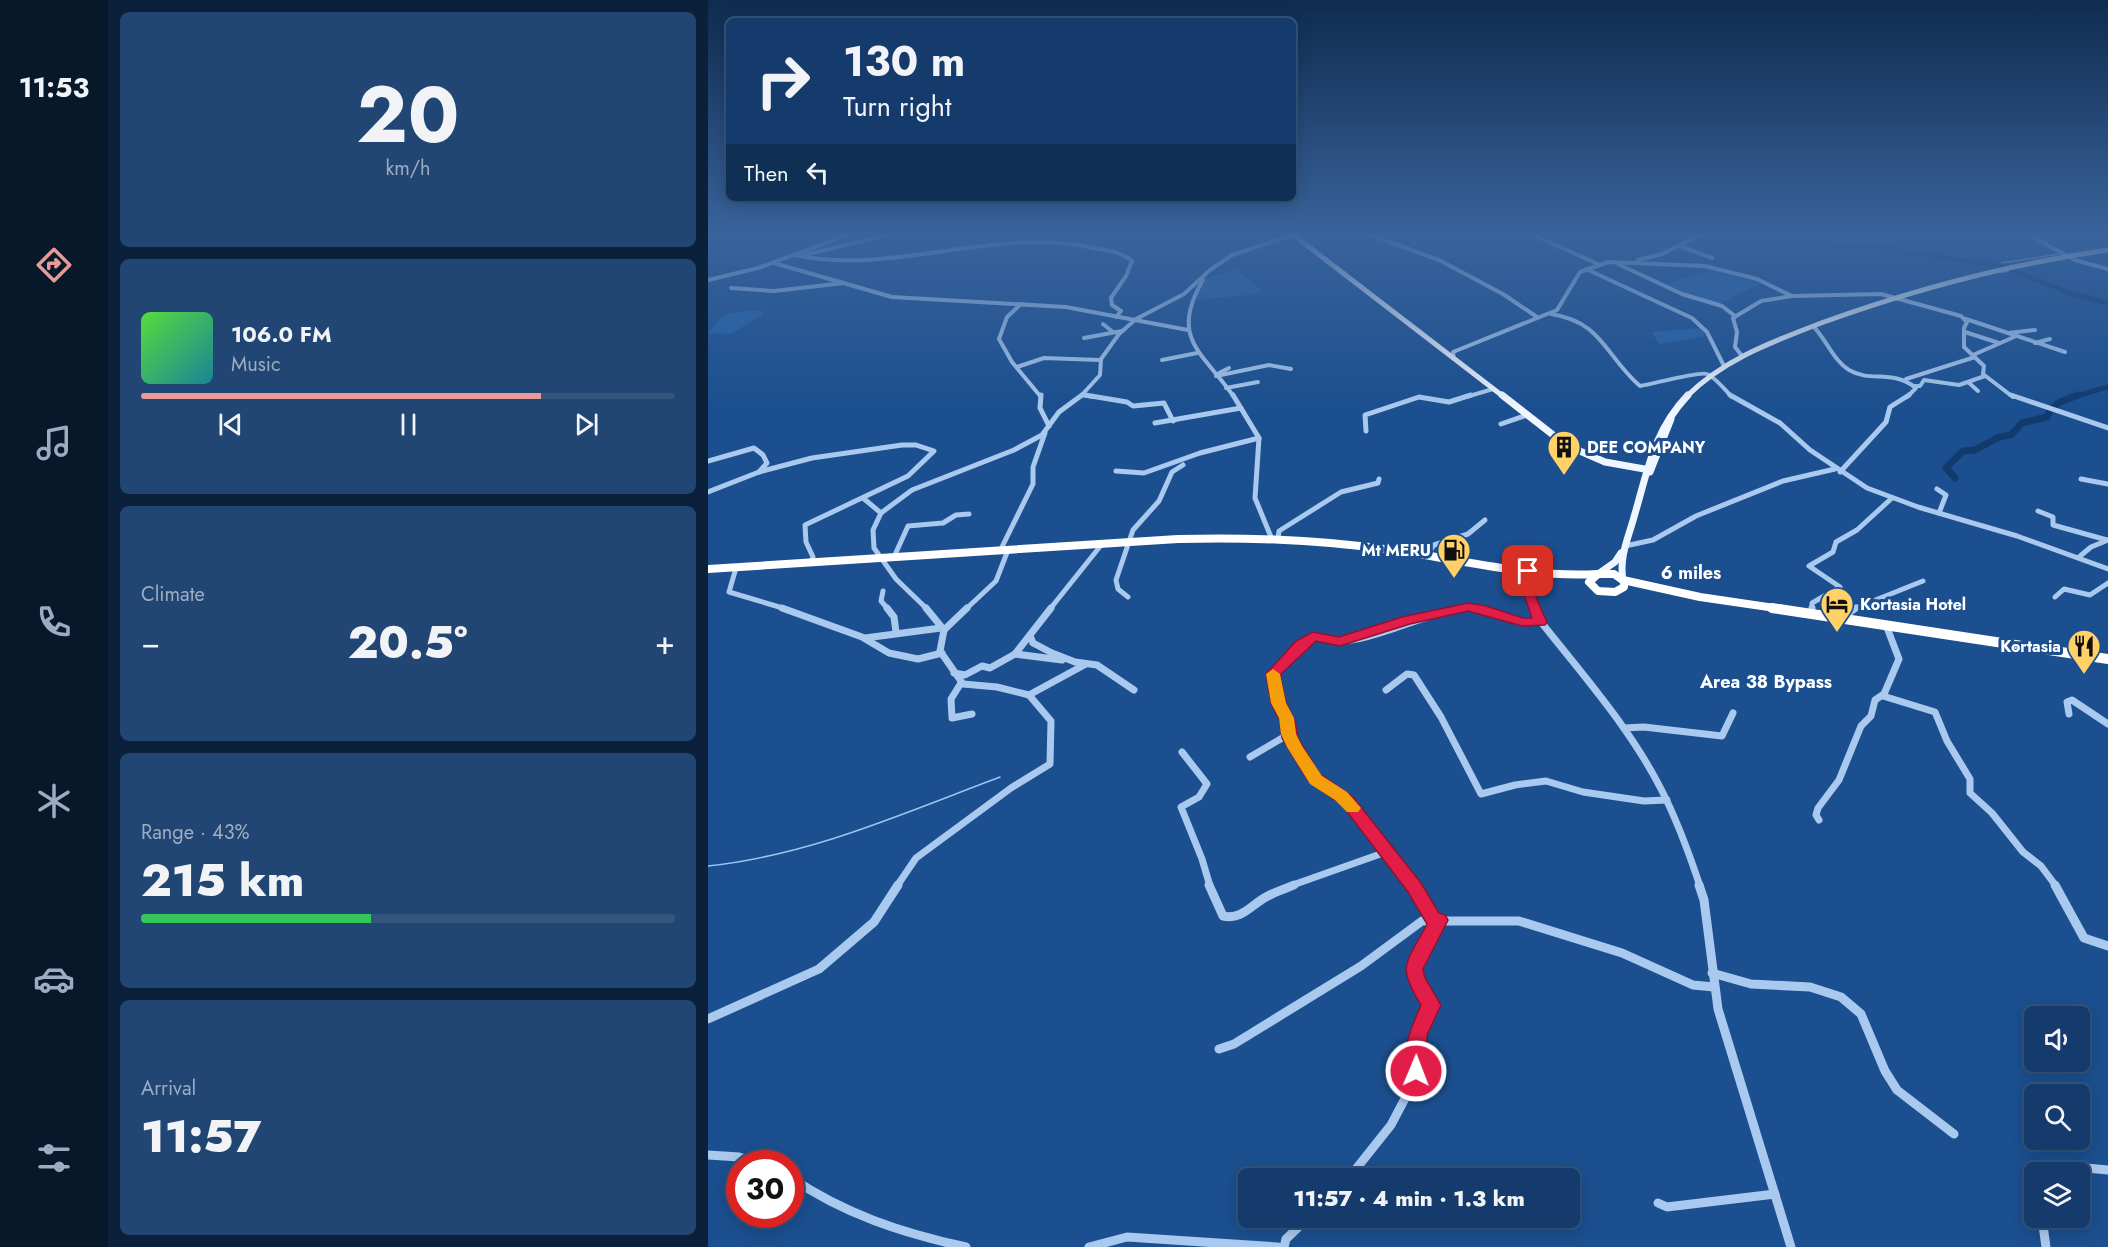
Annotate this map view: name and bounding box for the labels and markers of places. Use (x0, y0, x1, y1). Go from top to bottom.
building icon: DEE COMPANY (1546, 429, 1582, 476)
place label: DEE COMPANY (1587, 436, 1706, 459)
fuel station icon: Mt MERU (1436, 532, 1472, 579)
place label: Mt MERU (1361, 539, 1431, 562)
pin (1502, 545, 1553, 596)
hotel icon: Kortasia Hotel (1819, 586, 1855, 633)
place label: Kortasia Hotel (1860, 593, 1966, 616)
restaurant icon: Kortasia (2066, 628, 2102, 675)
place label: Kortasia (2000, 635, 2061, 658)

